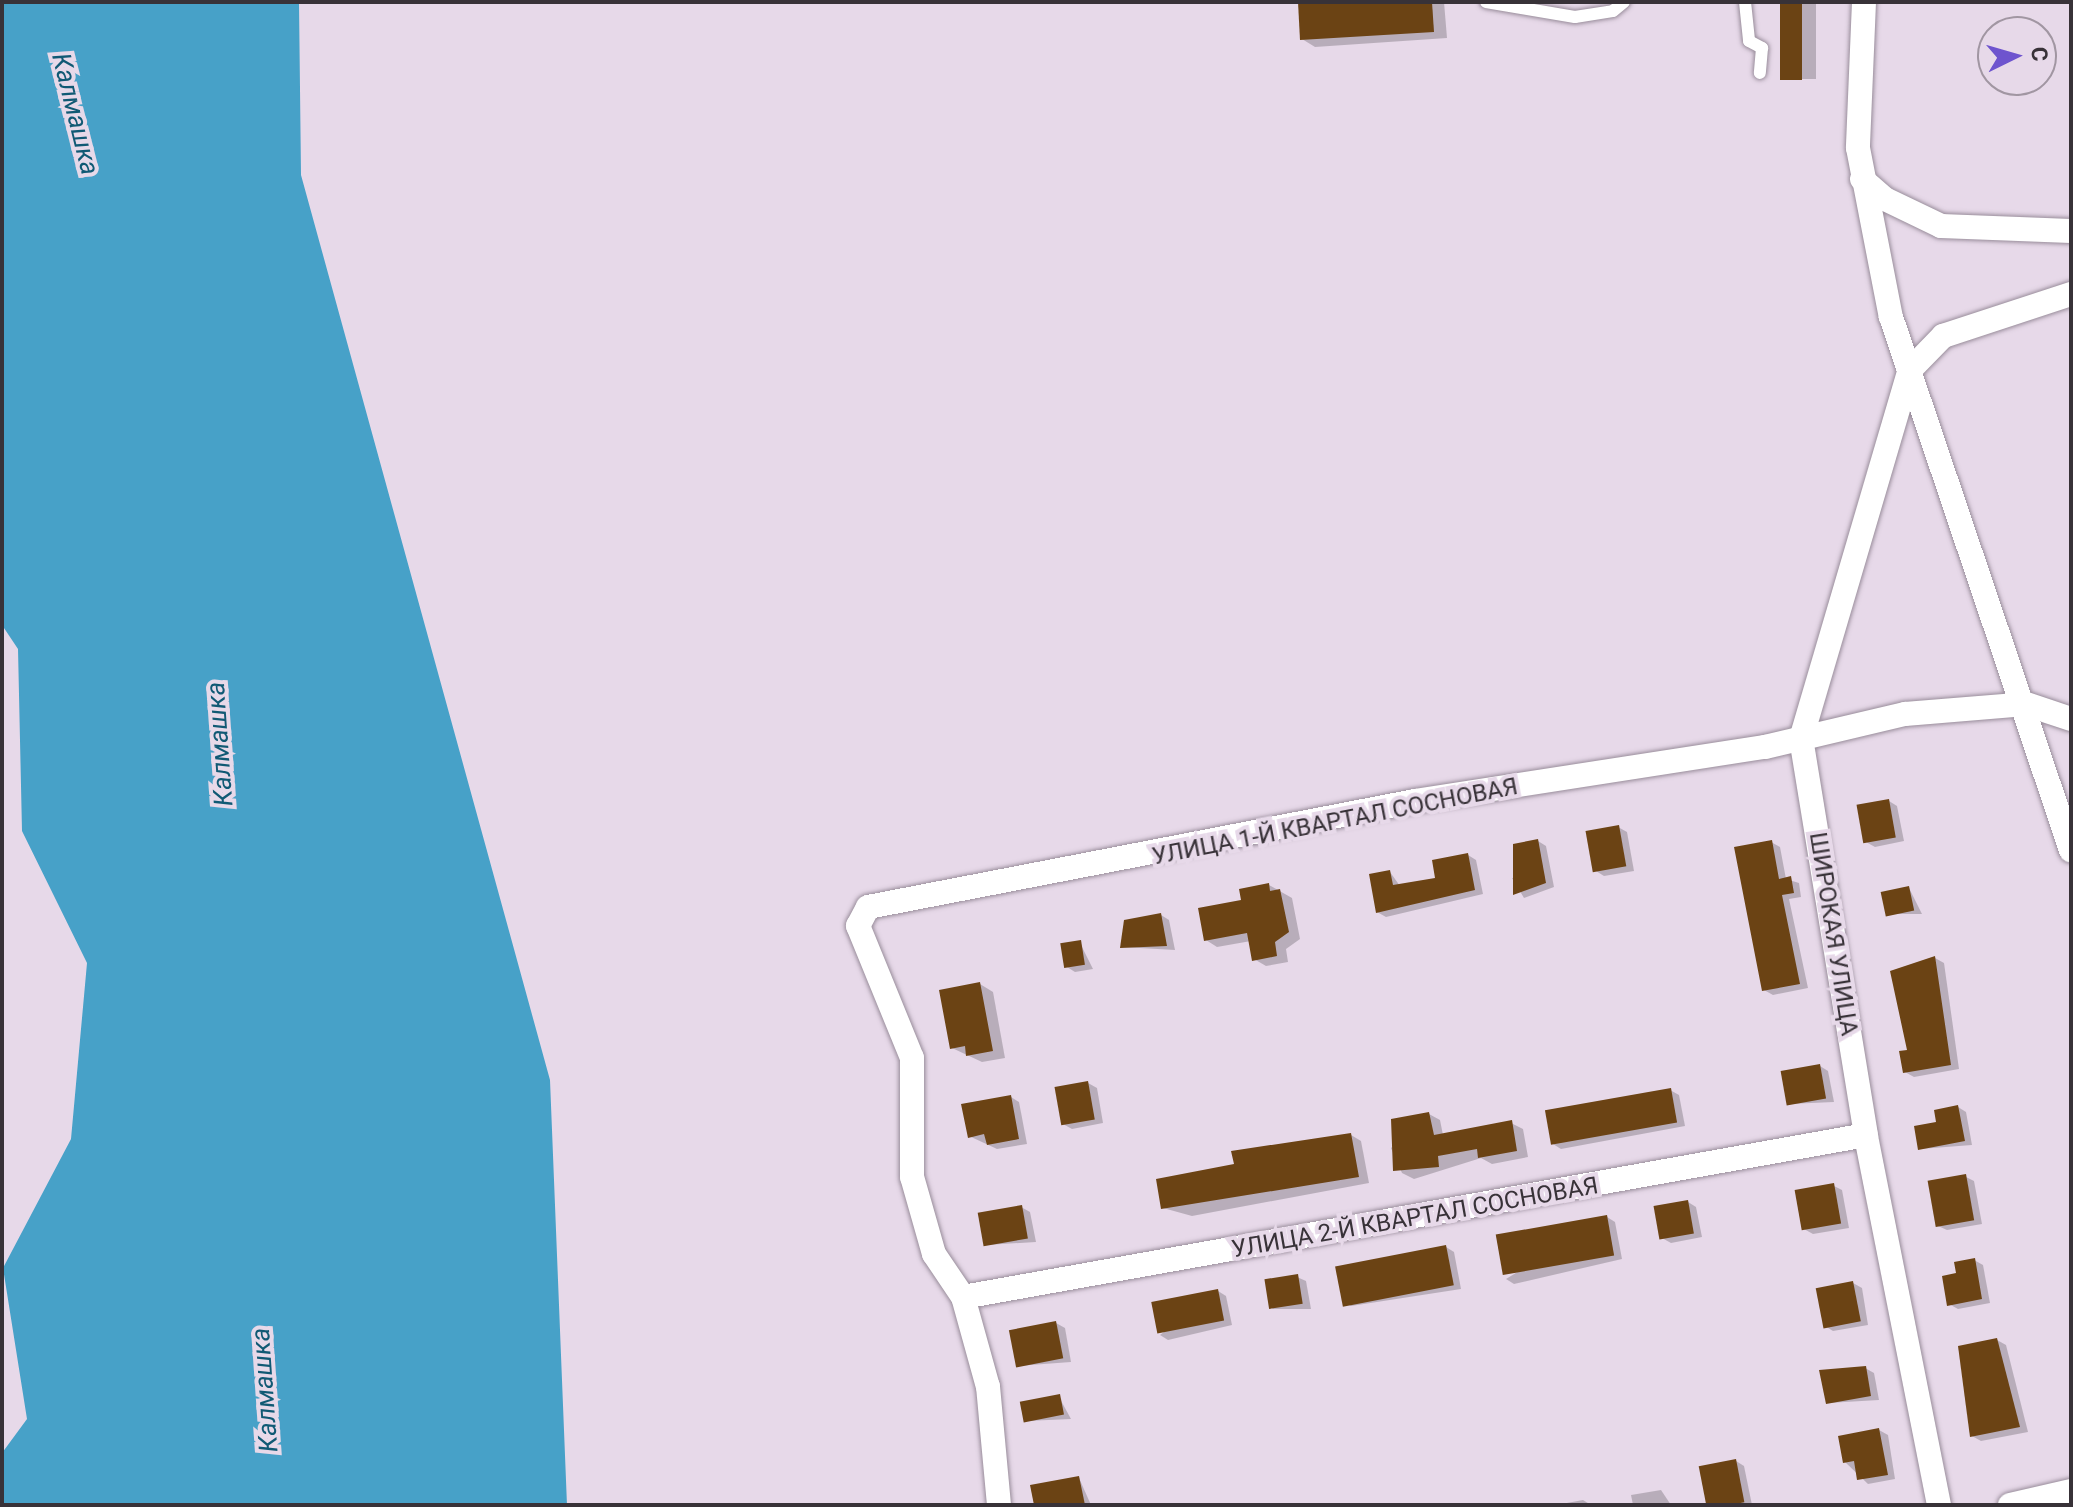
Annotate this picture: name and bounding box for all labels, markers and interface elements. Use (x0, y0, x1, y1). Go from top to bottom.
north arrow (1977, 16, 2057, 96)
text: С (2026, 46, 2052, 62)
water label: Калмашка (45, 50, 105, 178)
water label: Калмашка (200, 681, 240, 807)
street label: УЛИЦА 1-Й КВАРТАЛ СОСНОВАЯ (1150, 772, 1520, 872)
street label: ШИРОКАЯ УЛИЦА (1803, 830, 1863, 1038)
street label: УЛИЦА 2-Й КВАРТАЛ СОСНОВАЯ (1229, 1172, 1601, 1264)
water label: Калмашка (245, 1327, 285, 1453)

